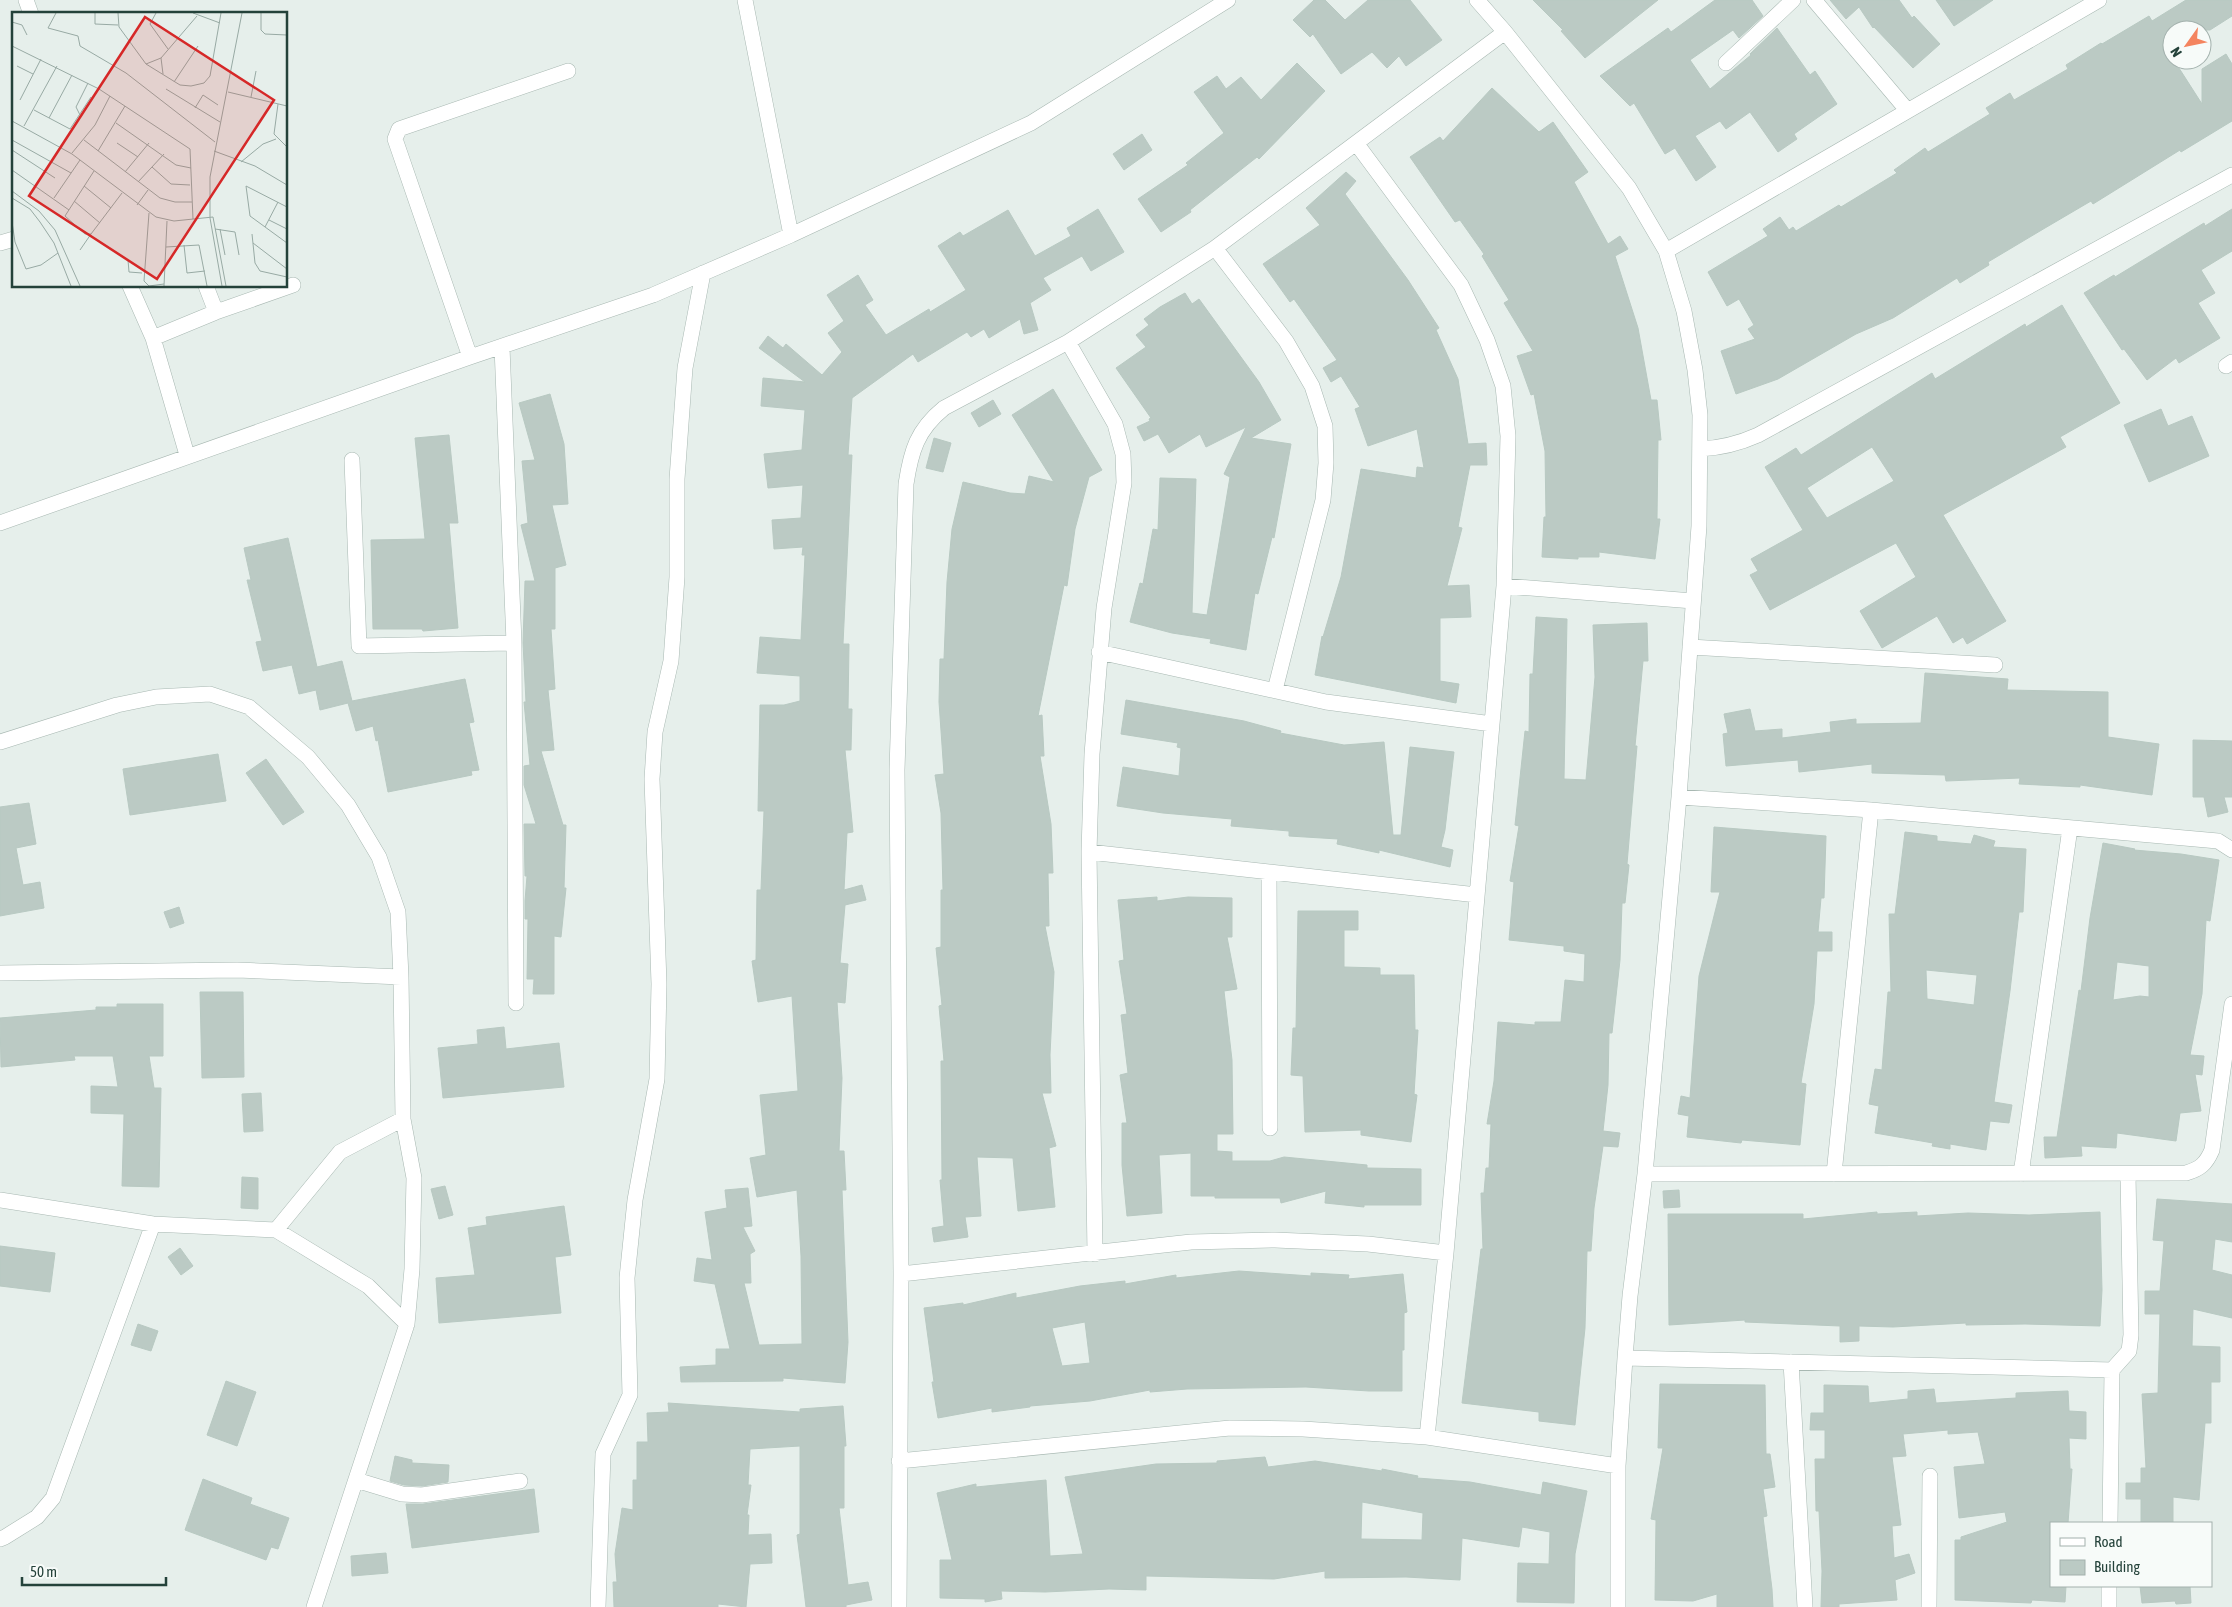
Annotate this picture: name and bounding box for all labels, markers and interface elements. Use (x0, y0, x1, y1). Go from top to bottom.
inset map (12, 12, 288, 288)
north arrow (2162, 20, 2212, 70)
text: N (2167, 44, 2185, 60)
legend (2050, 1522, 2212, 1587)
text: Road (2094, 1533, 2123, 1550)
scale bar (22, 1554, 166, 1586)
text: Building (2094, 1558, 2140, 1575)
text: 50 m (30, 1563, 57, 1580)

